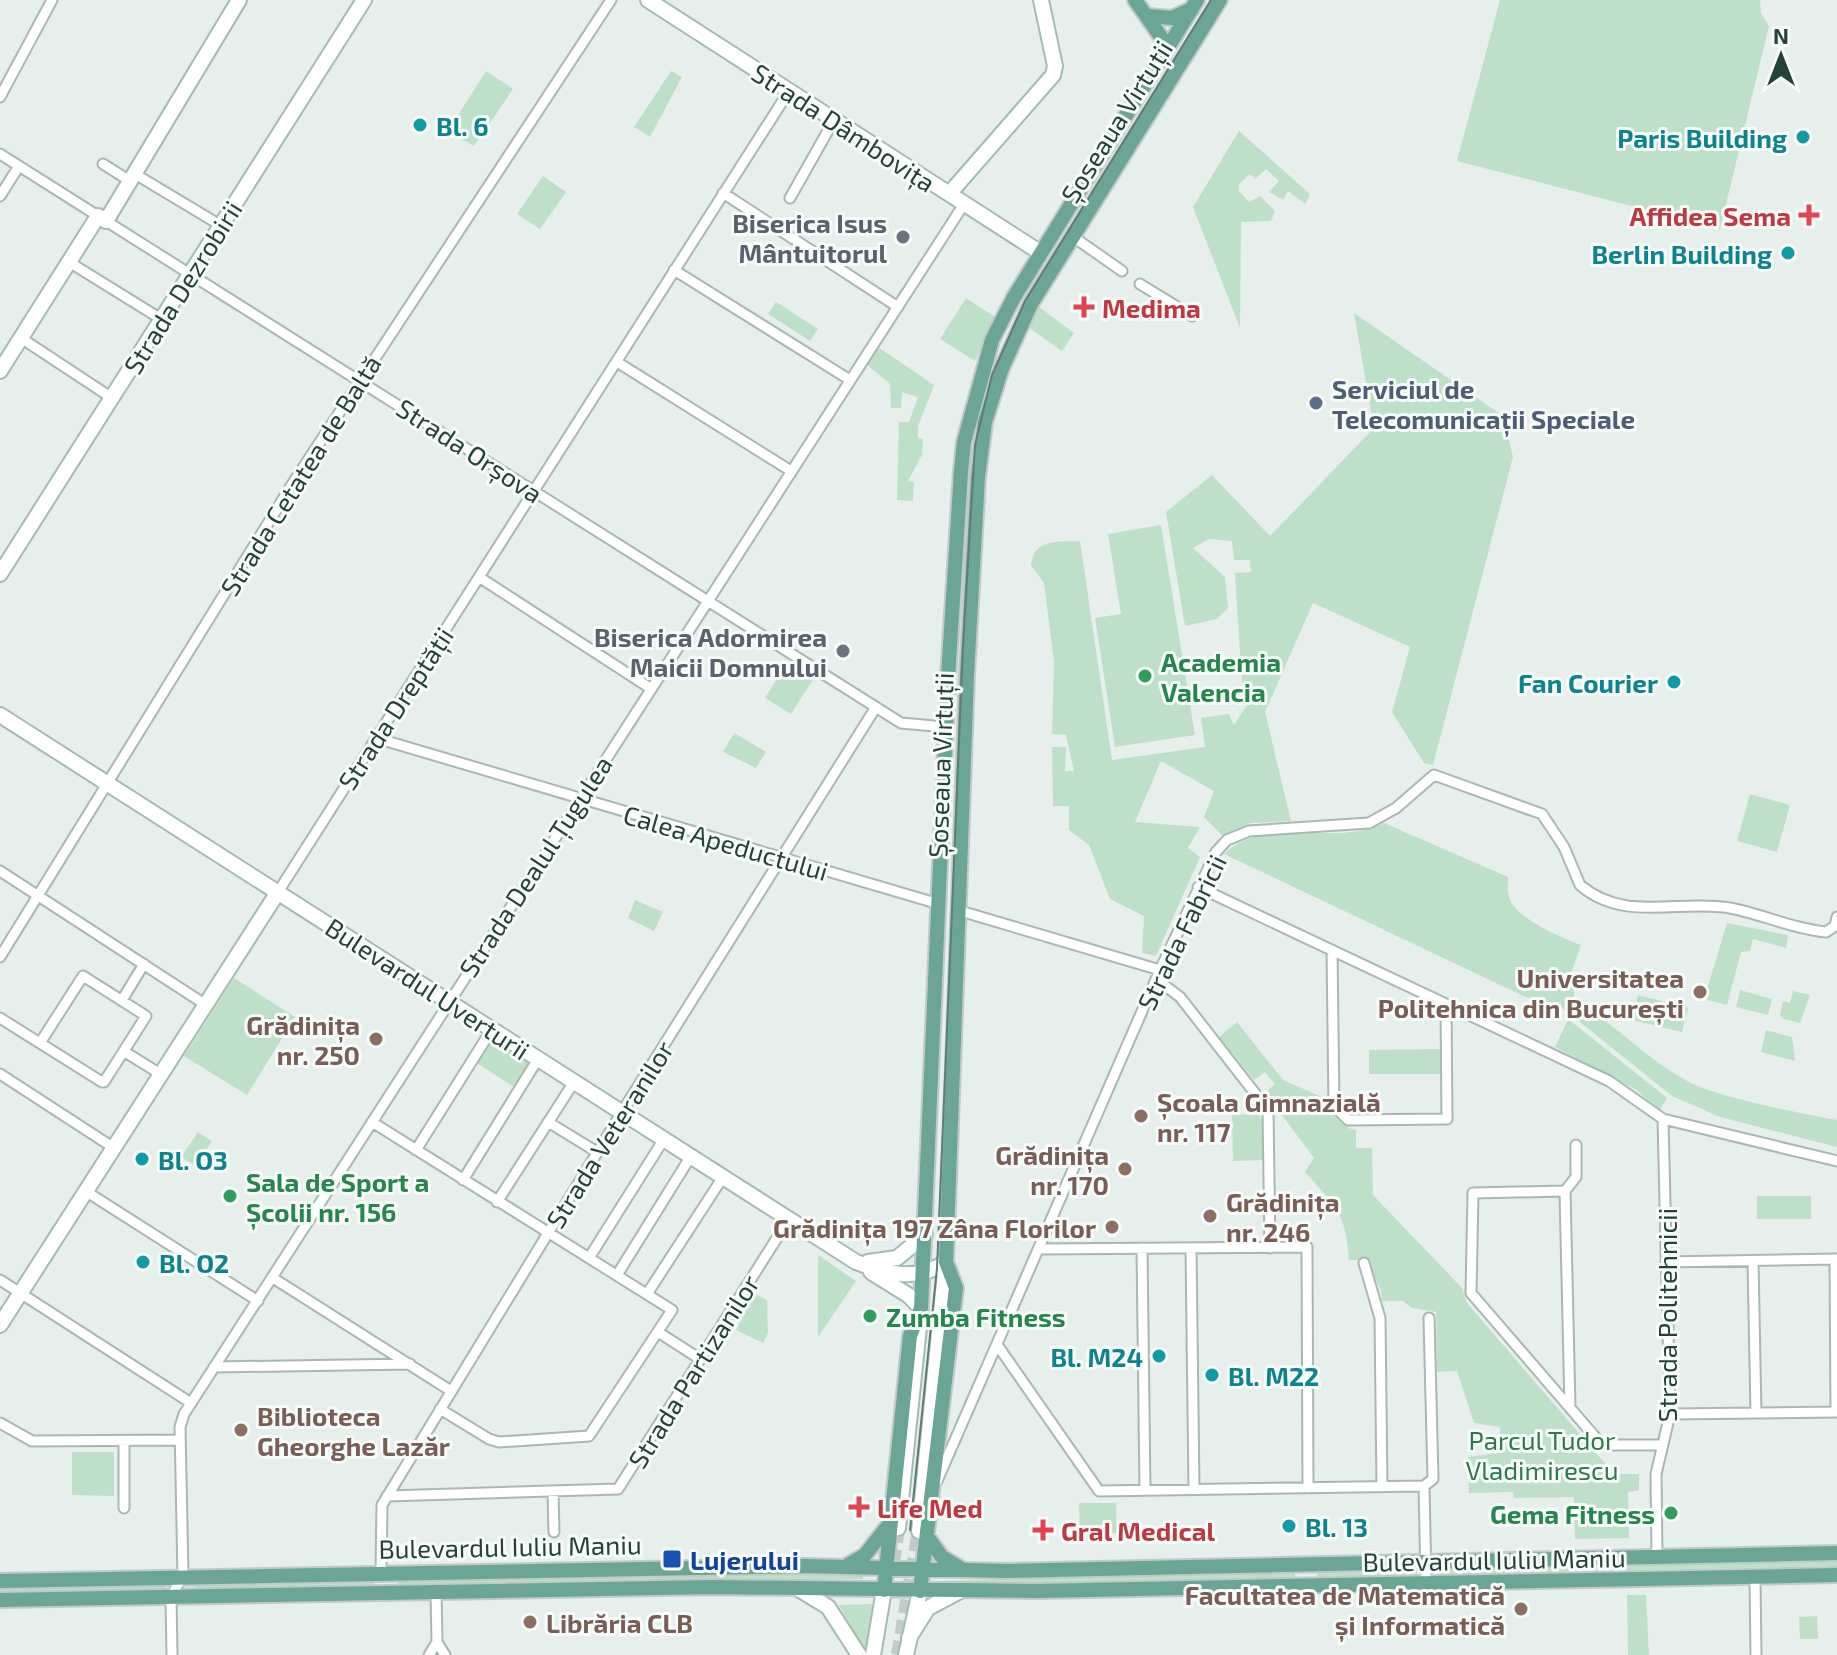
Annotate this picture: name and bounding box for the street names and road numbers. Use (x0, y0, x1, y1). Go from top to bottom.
street label: Șoseaua Virtuții (1054, 34, 1180, 209)
street label: Strada Dâmbovița (745, 56, 941, 199)
street label: Strada Dezrobirii (116, 195, 248, 379)
street label: Strada Cetatea de Baltă (213, 349, 387, 601)
street label: Strada Orșova (390, 391, 549, 510)
street label: Strada Dreptății (331, 621, 461, 796)
street label: Șoseaua Virtuții (921, 672, 961, 858)
street label: Strada Dealul Țugulea (452, 750, 620, 983)
street label: Calea Apeductului (620, 798, 832, 886)
street label: Strada Fabricii (1130, 849, 1232, 1015)
street label: Bulevardul Uverturii (320, 911, 536, 1065)
street label: Strada Veteranilor (539, 1035, 679, 1233)
street label: Strada Politehnicii (1651, 1208, 1682, 1422)
street label: Strada Partizanilor (621, 1269, 765, 1473)
street label: Bulevardul Iuliu Maniu (378, 1528, 642, 1564)
street label: Bulevardul Iuliu Maniu (1362, 1541, 1626, 1577)

